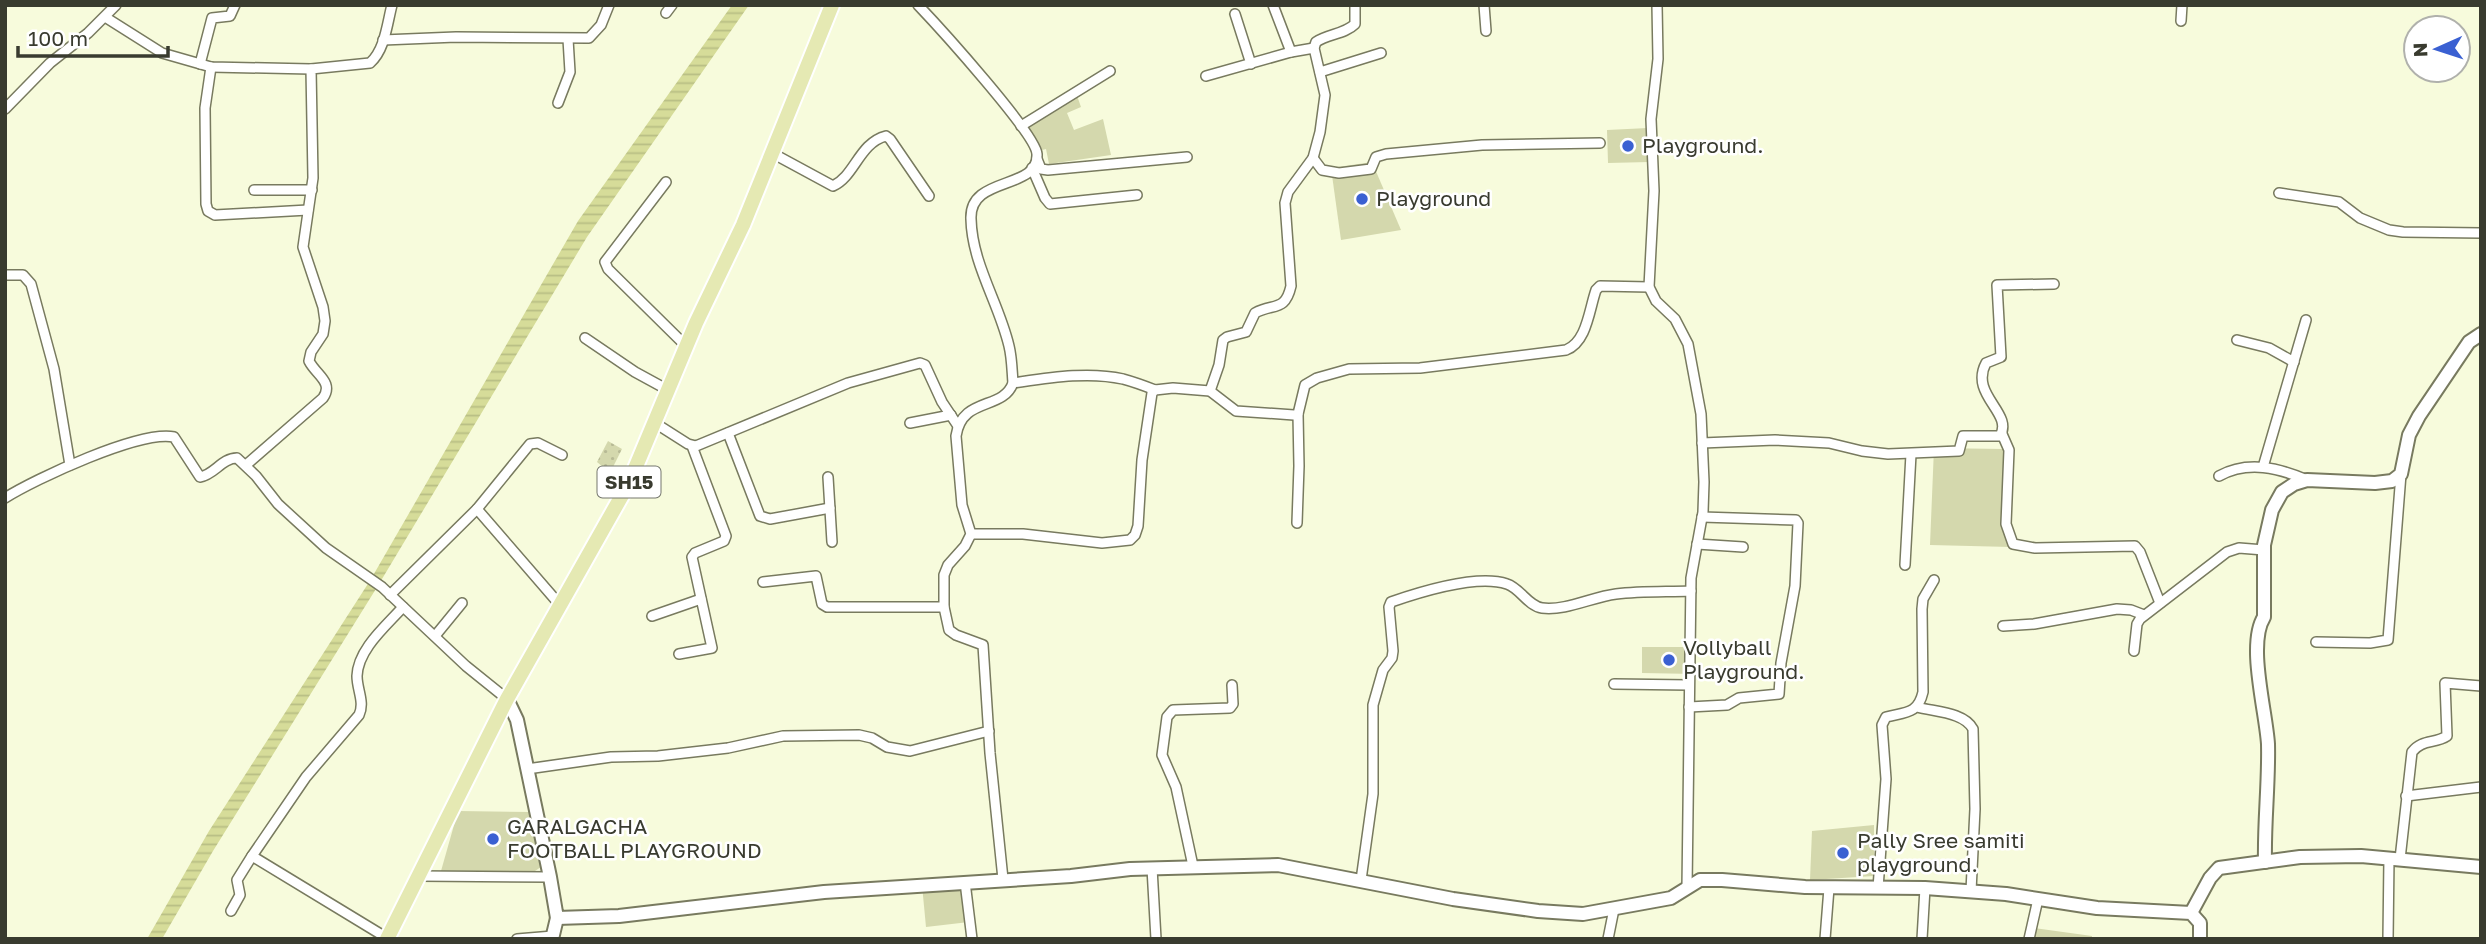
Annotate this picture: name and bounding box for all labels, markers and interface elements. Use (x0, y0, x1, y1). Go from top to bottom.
scale bar (18, 14, 168, 58)
north arrow (2402, 14, 2472, 84)
text: 100 m (28, 25, 88, 51)
text: N (2408, 42, 2431, 58)
place label: Playground. (1642, 132, 1764, 158)
marker: Playground. (1620, 138, 1636, 154)
place label: Playground (1376, 185, 1491, 211)
marker: Playground (1354, 191, 1370, 207)
road number: SH15 (598, 467, 660, 498)
place label: Vollyball Playground. (1683, 634, 1805, 684)
marker: Vollyball Playground. (1661, 652, 1677, 668)
place label: GARALGACHA FOOTBALL PLAYGROUND (507, 813, 762, 863)
place label: Pally Sree samiti playground. (1857, 827, 2025, 877)
marker: GARALGACHA FOOTBALL PLAYGROUND (485, 831, 501, 847)
marker: Pally Sree samiti playground. (1835, 845, 1851, 861)

